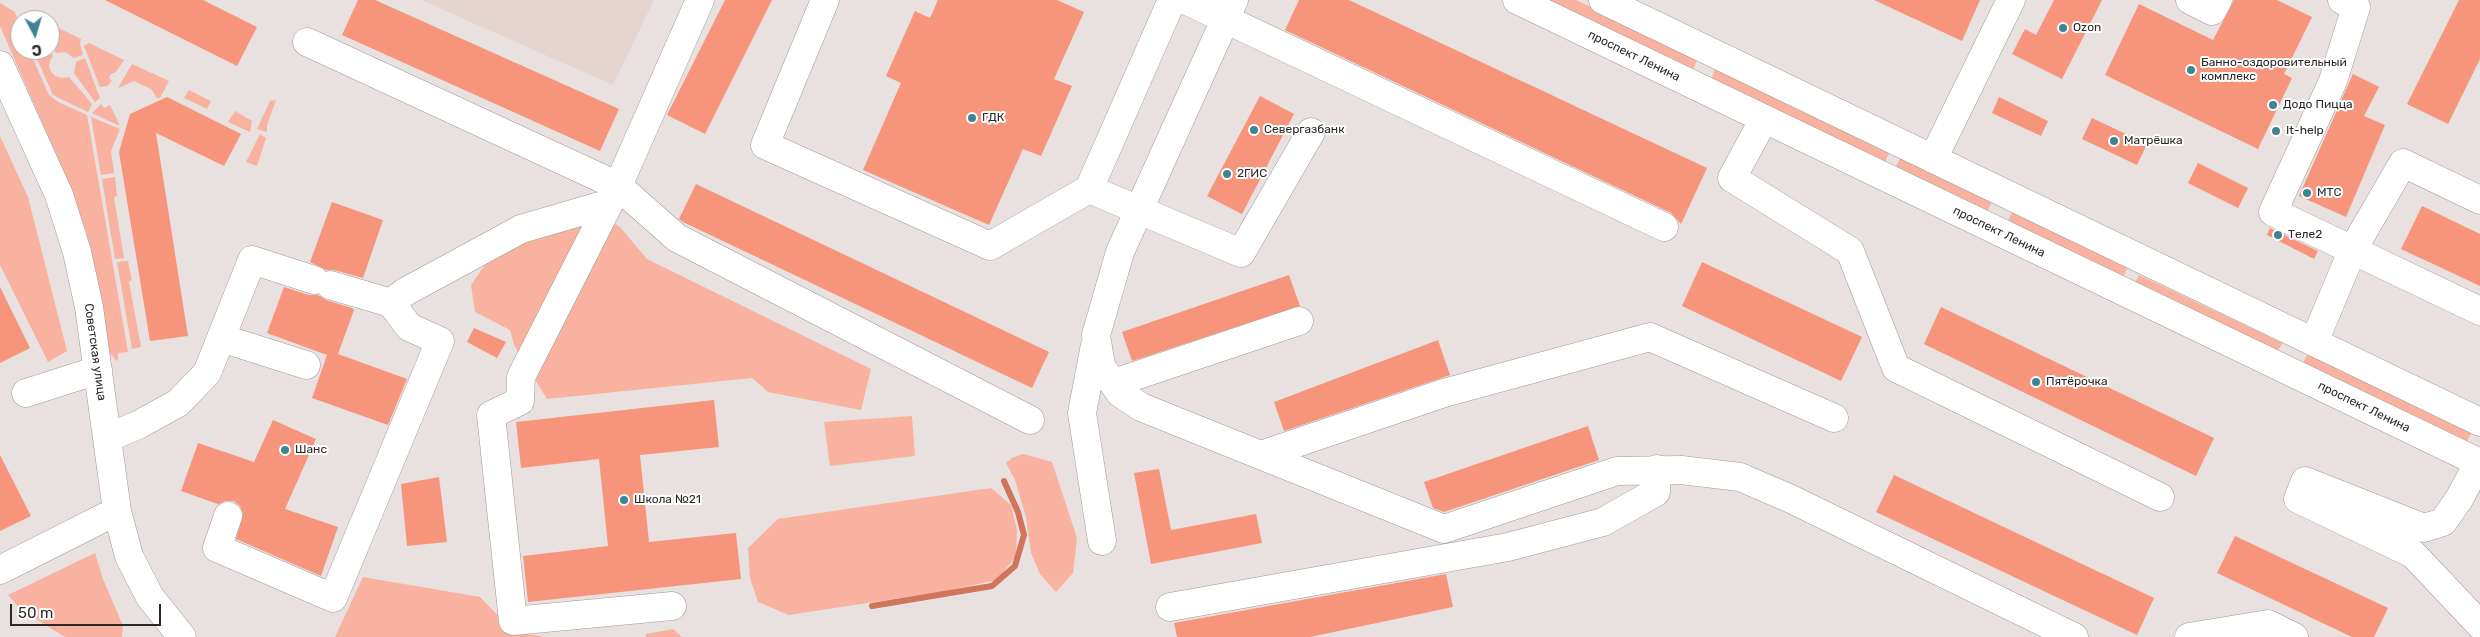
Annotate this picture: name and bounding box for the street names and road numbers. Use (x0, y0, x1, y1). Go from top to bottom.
street label: проспект Ленина (1586, 27, 1682, 85)
street label: проспект Ленина (1951, 203, 2047, 261)
street label: Советская улица (81, 302, 109, 402)
street label: проспект Ленина (2316, 378, 2412, 436)

